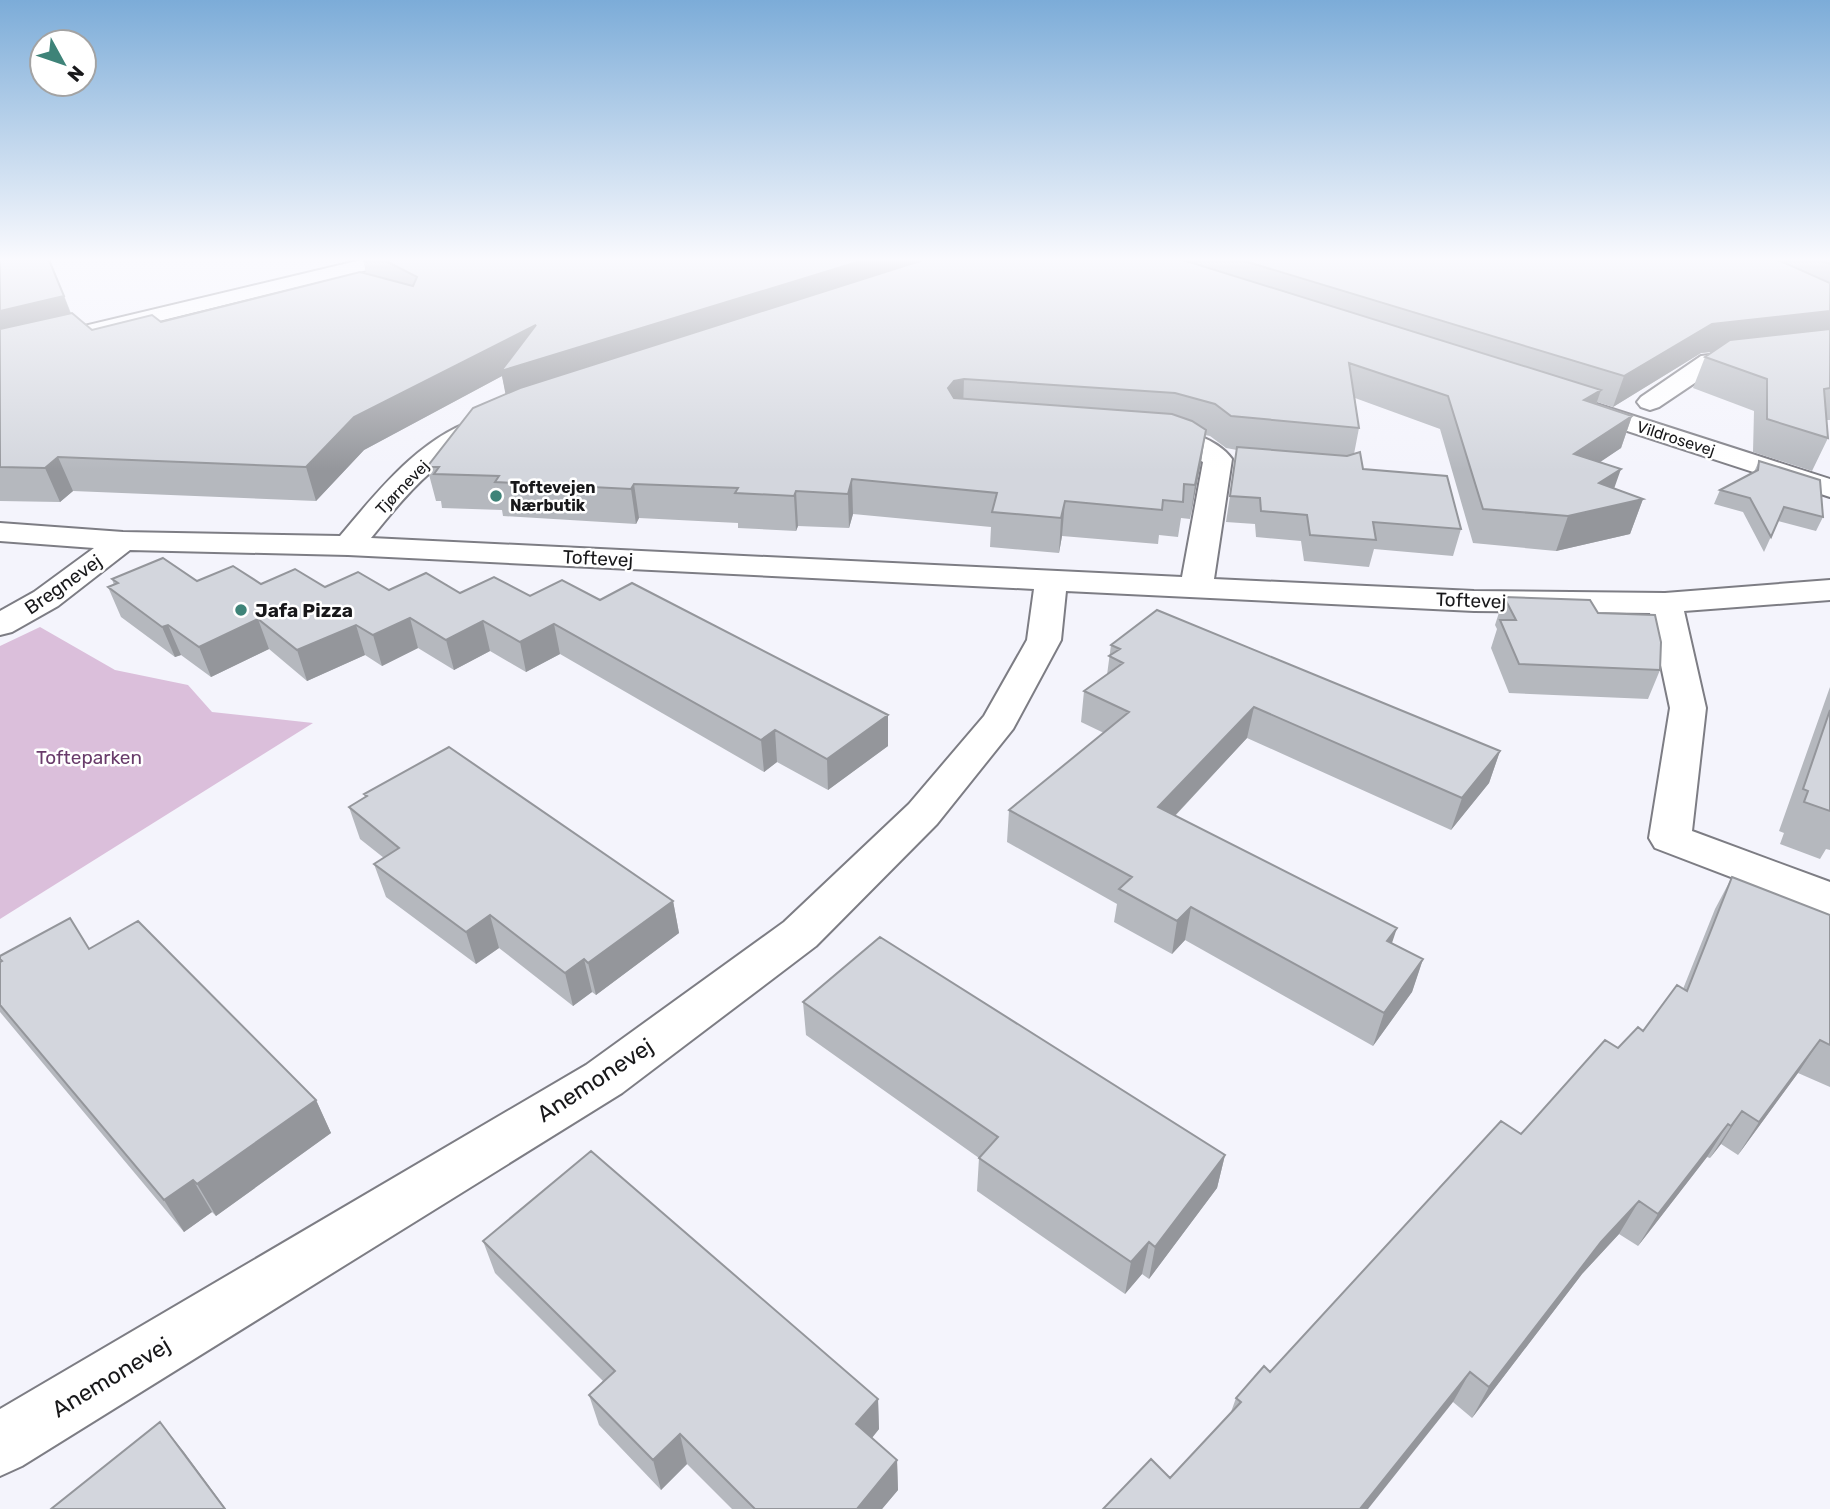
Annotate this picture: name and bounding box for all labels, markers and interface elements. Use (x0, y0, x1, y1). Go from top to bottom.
north arrow (28, 28, 98, 98)
text: N (62, 61, 89, 86)
street label: Vildrosevej (1634, 417, 1717, 460)
street label: Tjørnevej (372, 456, 433, 519)
place label: Toftevejen Nærbutik (510, 478, 595, 515)
marker: Toftevejen Nærbutik (488, 488, 504, 504)
street label: Toftevej (562, 545, 634, 572)
street label: Bregnevej (20, 549, 106, 619)
street label: Toftevej (1435, 588, 1507, 613)
place label: Jafa Pizza (255, 599, 353, 622)
marker: Jafa Pizza (233, 602, 249, 618)
park label: Tofteparken (36, 746, 142, 769)
street label: Anemonevej (531, 1032, 659, 1128)
street label: Anemonevej (47, 1331, 175, 1423)

